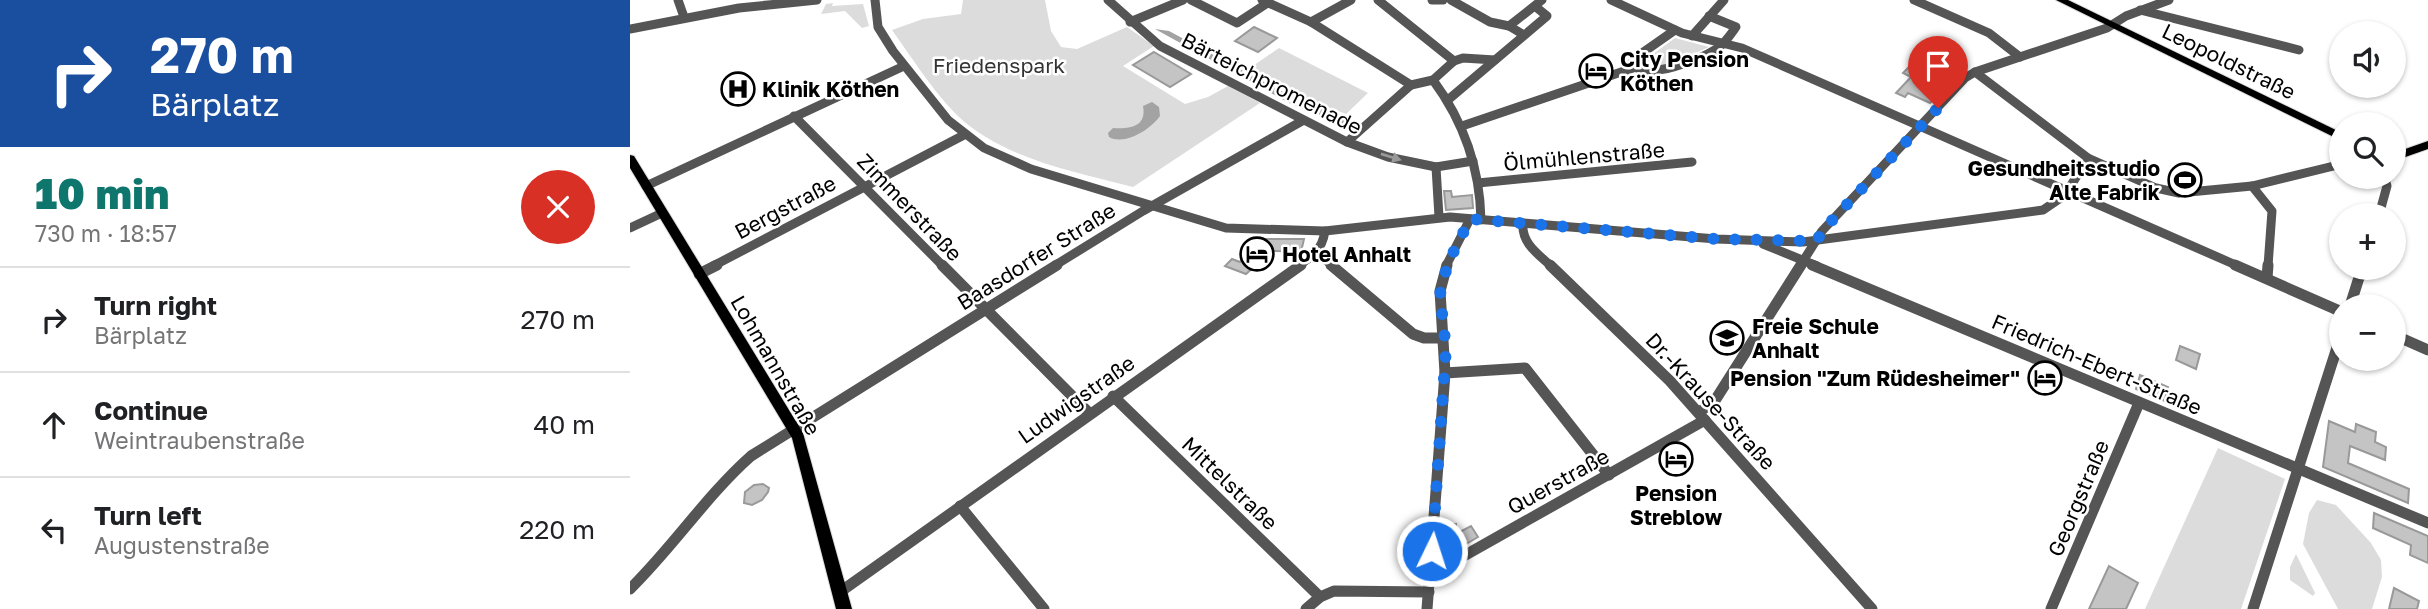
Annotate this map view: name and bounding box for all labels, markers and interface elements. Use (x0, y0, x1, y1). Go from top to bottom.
street label: Leopoldstraße (2158, 17, 2300, 105)
map controls (2329, 21, 2406, 371)
button: sound (2329, 21, 2406, 98)
text: 270 m (150, 25, 294, 84)
street label: Bärteichpromenade (1177, 26, 1367, 140)
icon: right (35, 28, 126, 119)
pin (1908, 36, 1968, 108)
place label: City Pension Köthen (1620, 46, 1749, 96)
icon: arrive (1919, 47, 1957, 85)
park label: Friedenspark (933, 52, 1065, 78)
hotel icon: City Pension Köthen (1577, 52, 1615, 90)
hospital icon: Klinik Köthen (719, 70, 757, 108)
place label: Klinik Köthen (762, 76, 899, 102)
text: Bärplatz (150, 85, 279, 123)
button: search (2329, 112, 2406, 189)
street label: Ölmühlenstraße (1502, 136, 1666, 176)
street label: Zimmerstraße (852, 148, 968, 266)
one-way arrow (1381, 153, 1402, 163)
place label: Gesundheitsstudio Alte Fabrik (1967, 155, 2160, 205)
sports icon: Gesundheitsstudio Alte Fabrik (2166, 161, 2204, 199)
text: 10 min (35, 168, 169, 218)
street label: Bergstraße (730, 169, 840, 245)
button: close (521, 170, 595, 244)
street label: Baasdorfer Straße (952, 197, 1120, 315)
button: + (2329, 203, 2406, 280)
text: 730 m · 18:57 (35, 219, 177, 247)
hotel icon: Hotel Anhalt (1238, 235, 1276, 273)
place label: Hotel Anhalt (1282, 241, 1411, 267)
text: Turn right (94, 290, 217, 321)
street label: Lohmannstraße (725, 290, 827, 440)
button: − (2329, 294, 2406, 371)
icon: right (35, 301, 73, 339)
text: 270 m (521, 304, 595, 335)
street label: Friedrich-Ebert-Straße (1988, 308, 2206, 420)
place label: Freie Schule Anhalt (1752, 313, 1879, 363)
school or university icon: Freie Schule Anhalt (1708, 319, 1746, 357)
text: Bärplatz (94, 321, 187, 349)
street label: Dr.-Krause-Straße (1641, 327, 1781, 475)
street label: Ludwigstraße (1013, 349, 1139, 449)
hotel icon: Pension "Zum Rüdesheimer" (2026, 359, 2064, 397)
place label: Pension "Zum Rüdesheimer" (1730, 365, 2020, 391)
text: Continue (94, 395, 208, 426)
icon: ahead (35, 406, 73, 444)
text: 40 m (534, 409, 595, 440)
text: Weintraubenstraße (94, 426, 305, 454)
street label: Mittelstraße (1177, 431, 1283, 535)
street label: Georgstraße (2042, 436, 2114, 560)
hotel icon: Pension Streblow (1657, 440, 1695, 478)
street label: Querstraße (1503, 442, 1613, 520)
place label: Pension Streblow (1630, 480, 1723, 530)
text: Turn left (94, 500, 202, 531)
icon: left (35, 511, 73, 549)
text: 220 m (519, 514, 595, 545)
position arrow (1395, 514, 1469, 588)
text: Augustenstraße (94, 531, 270, 559)

